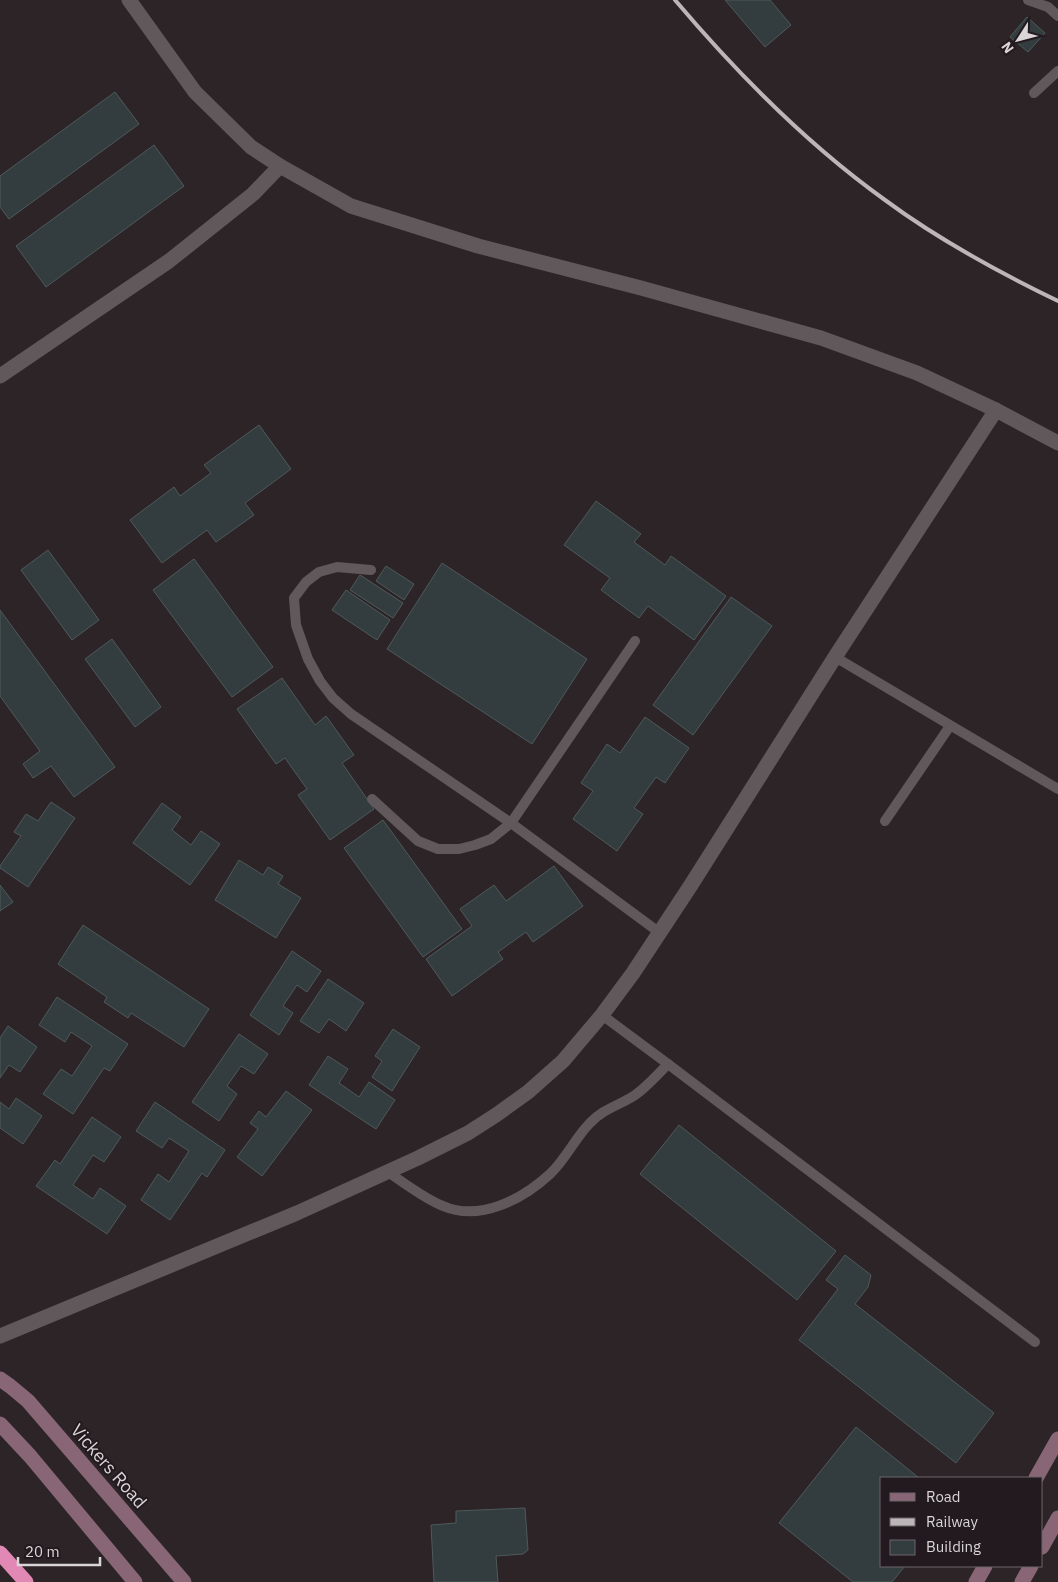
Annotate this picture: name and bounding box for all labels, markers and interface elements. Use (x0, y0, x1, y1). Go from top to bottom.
north arrow (993, 15, 1043, 65)
text: N (997, 38, 1018, 57)
street label: Vickers Road (66, 1419, 152, 1513)
legend (880, 1477, 1043, 1567)
text: Road (926, 1487, 961, 1506)
text: Railway (926, 1512, 979, 1531)
scale bar (18, 1534, 100, 1566)
text: Building (926, 1537, 981, 1556)
text: 20 m (25, 1542, 60, 1561)

